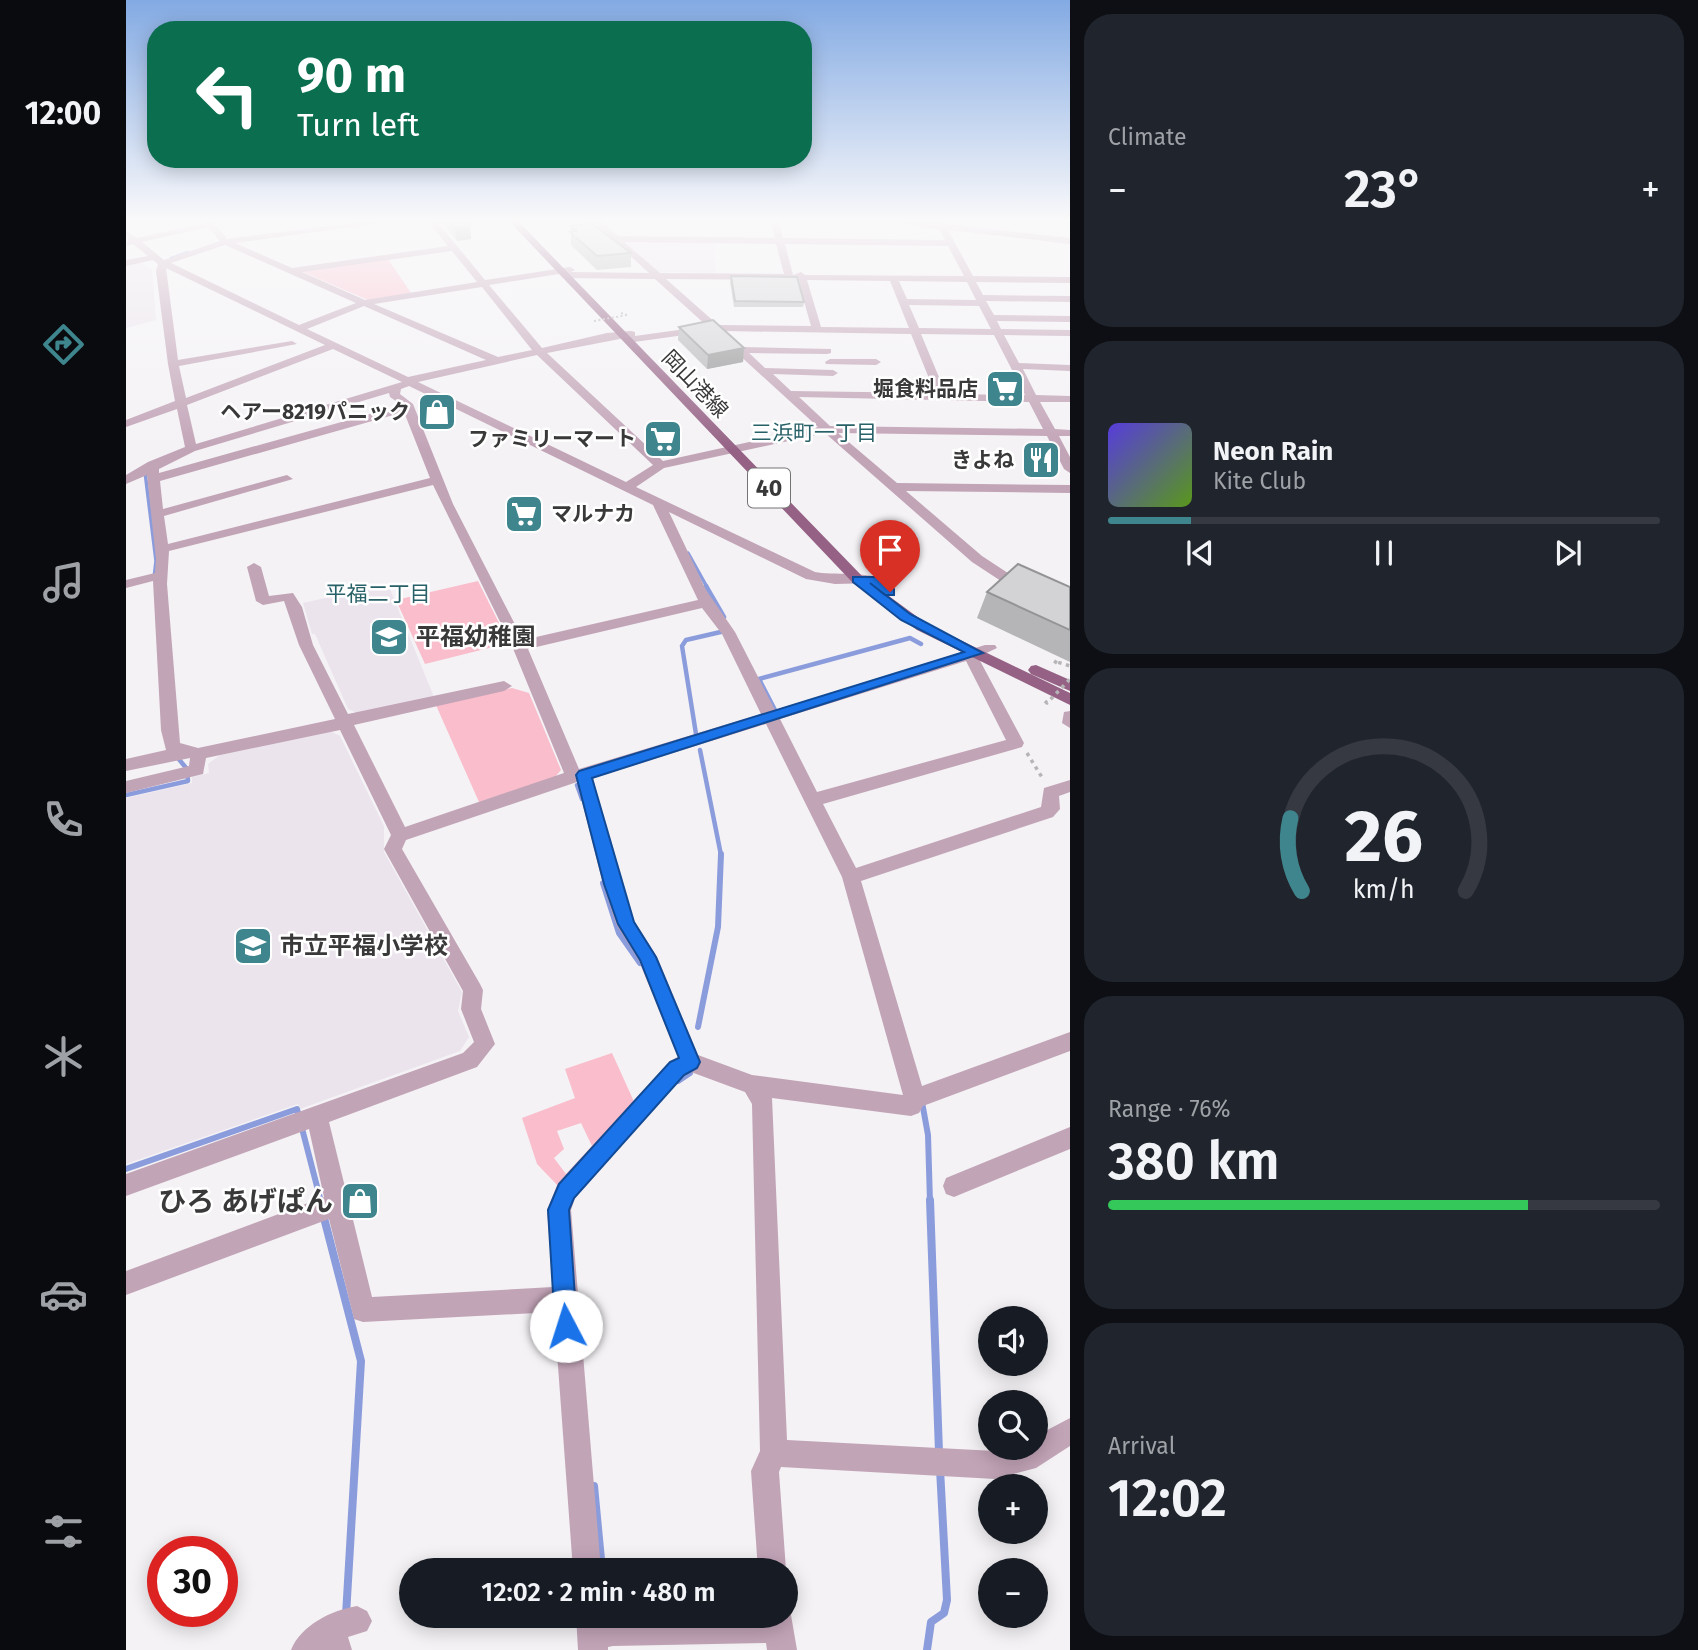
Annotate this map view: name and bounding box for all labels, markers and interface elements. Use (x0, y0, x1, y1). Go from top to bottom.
text: 90 m (297, 46, 406, 105)
icon: left (182, 49, 273, 140)
text: 12:00 (25, 94, 101, 132)
text: Turn left (297, 106, 419, 144)
text: Climate (1108, 123, 1187, 151)
text: 23° (1344, 158, 1424, 221)
text: − (1108, 167, 1127, 213)
text: + (1641, 167, 1660, 213)
icon: directions (39, 320, 88, 369)
street label: 岡山港線 (656, 345, 734, 423)
supermarket icon: 堀食料品店 (984, 368, 1026, 410)
place label: 堀食料品店 (873, 376, 978, 402)
shop icon: ヘアー8219パニック (416, 391, 458, 433)
place label: ヘアー8219パニック (220, 399, 410, 425)
supermarket icon: ファミリーマート (642, 418, 684, 460)
district label: 三浜町一丁目 (751, 420, 877, 446)
place label: ファミリーマート (468, 426, 636, 452)
text: Neon Rain (1213, 436, 1333, 467)
restaurant icon: きよね (1020, 439, 1062, 481)
place label: きよね (951, 447, 1014, 473)
text: Kite Club (1213, 467, 1306, 495)
road number: 40 (748, 468, 790, 508)
supermarket icon: マルナカ (503, 493, 545, 535)
place label: マルナカ (551, 501, 635, 527)
pin (860, 520, 920, 592)
icon: arrive (871, 531, 909, 569)
icon: previous (1181, 534, 1219, 572)
icon: pause (1365, 534, 1403, 572)
icon: next (1549, 534, 1587, 572)
icon: music (39, 558, 88, 607)
district label: 平福二丁目 (326, 581, 431, 607)
school or university icon: 平福幼稚園 (368, 616, 410, 658)
place label: 平福幼稚園 (416, 623, 536, 651)
text: 26 (1345, 793, 1423, 880)
icon: phone (39, 795, 88, 844)
text: km/h (1353, 875, 1415, 905)
school or university icon: 市立平福小学校 (232, 925, 274, 967)
place label: 市立平福小学校 (280, 932, 448, 960)
icon: climate (39, 1032, 88, 1081)
text: Range · 76% (1108, 1095, 1230, 1123)
text: 380 km (1108, 1130, 1280, 1193)
shop icon: ひろ あげぱん (339, 1180, 381, 1222)
place label: ひろ あげぱん (158, 1185, 333, 1218)
icon: car (39, 1270, 88, 1319)
position arrow (529, 1289, 603, 1363)
map controls (978, 1306, 1048, 1628)
button: sound (978, 1306, 1048, 1376)
button: search (978, 1390, 1048, 1460)
text: Arrival (1108, 1432, 1175, 1460)
text: 12:02 (1108, 1467, 1227, 1530)
button: + (978, 1474, 1048, 1544)
icon: filters (39, 1507, 88, 1556)
speed limit sign: 30 (147, 1536, 238, 1627)
button: − (978, 1558, 1048, 1628)
text: 12:02 · 2 min · 480 m (481, 1577, 716, 1608)

